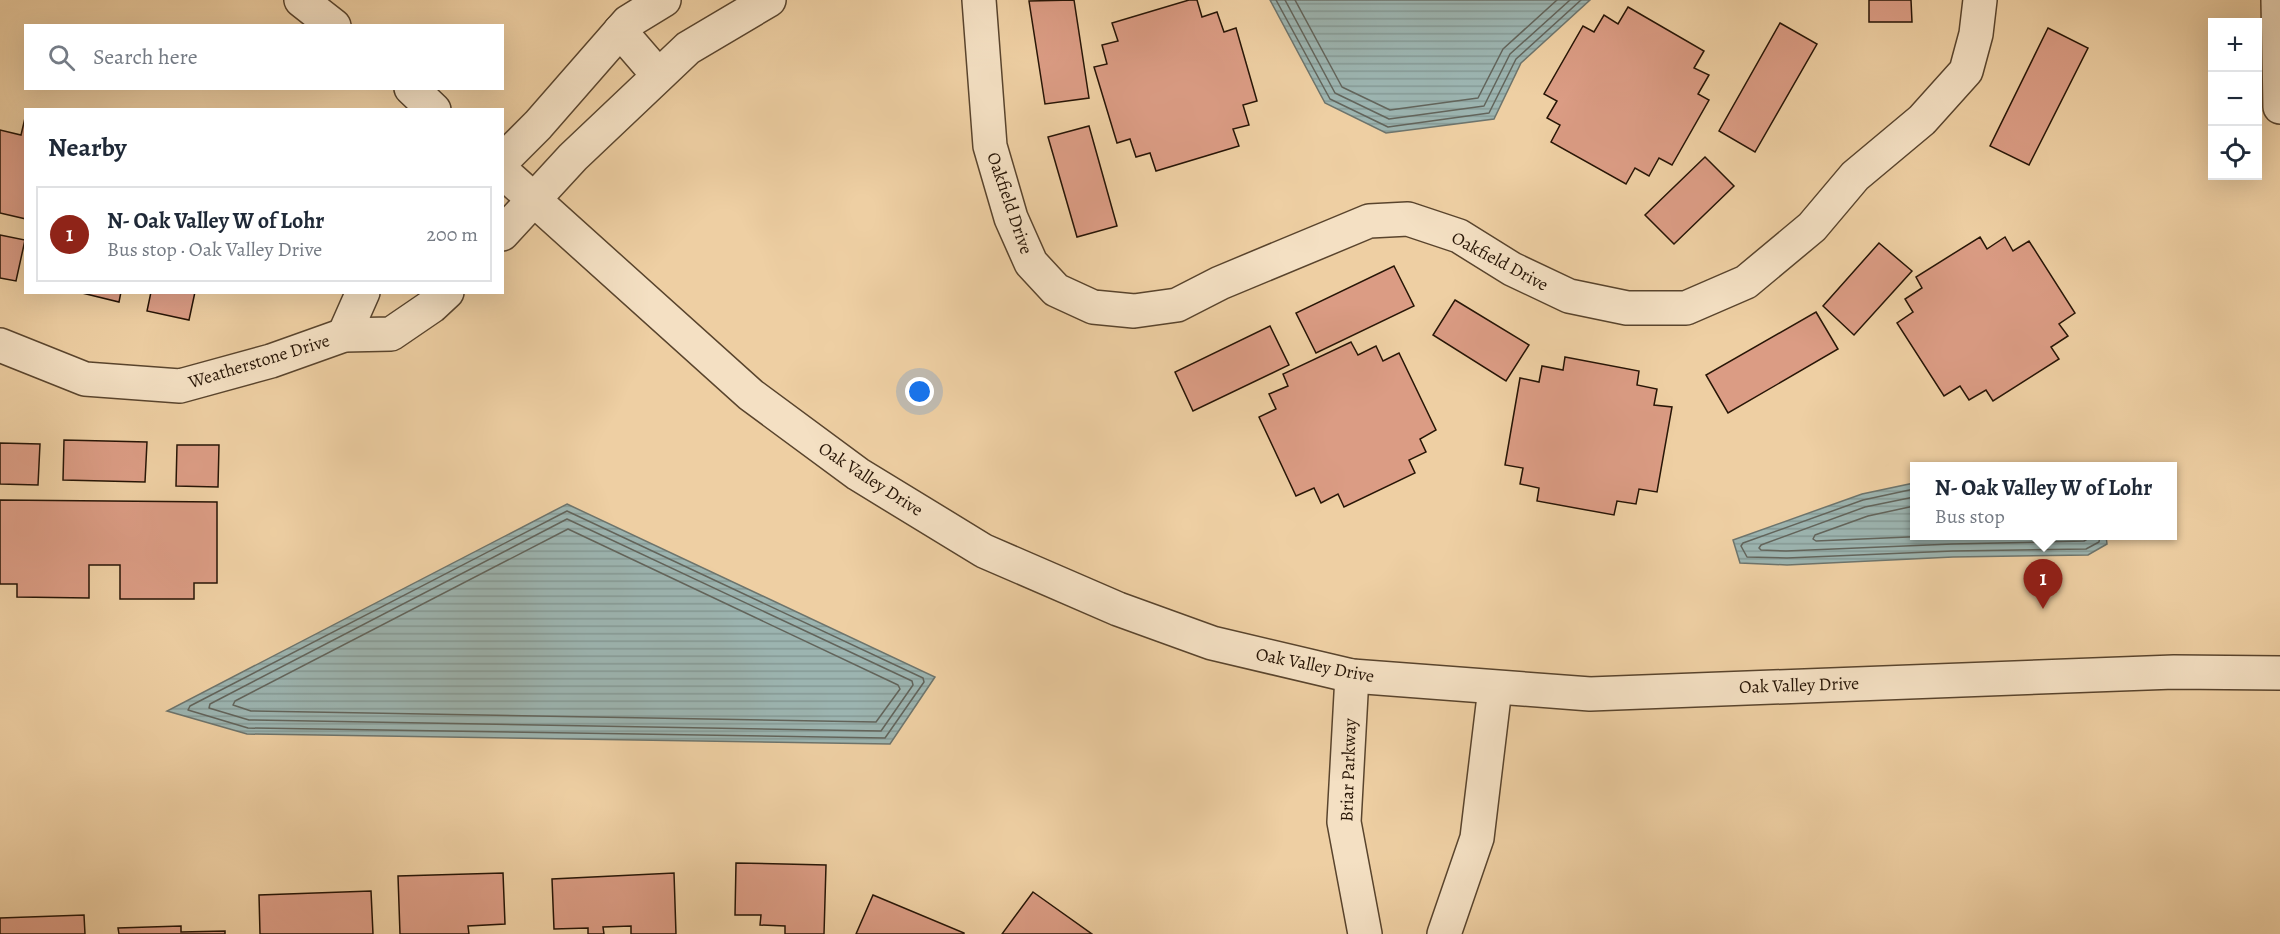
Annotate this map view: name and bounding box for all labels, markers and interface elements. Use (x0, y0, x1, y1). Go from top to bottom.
map controls (2208, 18, 2262, 180)
button: + (2208, 18, 2262, 72)
search box (24, 24, 504, 90)
icon: search (45, 41, 78, 74)
text: Search here (93, 42, 198, 72)
button: − (2208, 72, 2262, 126)
button: locate (2208, 126, 2262, 180)
text: Nearby (48, 130, 127, 165)
street label: Oakfield Drive (981, 149, 1039, 257)
text: N- Oak Valley W of Lohr (107, 206, 324, 236)
text: 1 (66, 221, 73, 248)
text: 200 m (427, 221, 478, 248)
street label: Oakfield Drive (1447, 225, 1553, 297)
text: Bus stop · Oak Valley Drive (107, 236, 322, 263)
street label: Weatherstone Drive (185, 328, 333, 394)
your location (905, 377, 934, 406)
street label: Oak Valley Drive (814, 436, 928, 522)
popup (1910, 462, 2177, 540)
text: N- Oak Valley W of Lohr (1935, 473, 2152, 503)
text: Bus stop (1935, 503, 2005, 530)
pin: 1 (2024, 560, 2062, 609)
street label: Oak Valley Drive (1254, 642, 1376, 688)
street label: Oak Valley Drive (1739, 671, 1859, 699)
street label: Briar Parkway (1334, 717, 1362, 822)

